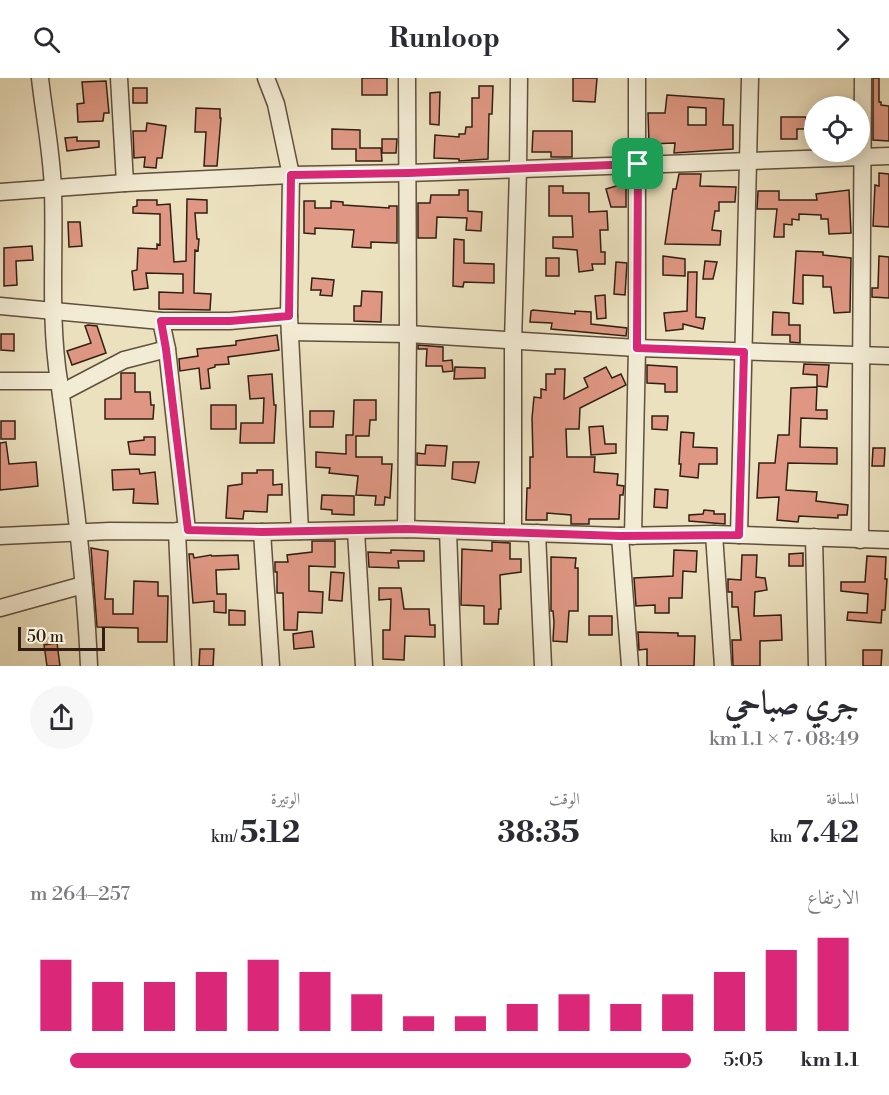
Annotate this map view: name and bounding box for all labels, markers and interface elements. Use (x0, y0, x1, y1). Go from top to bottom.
text: Runloop (389, 22, 500, 56)
icon: search (30, 23, 63, 56)
icon: forward (826, 23, 859, 56)
map controls (804, 96, 870, 162)
button: locate (804, 96, 870, 162)
pin (612, 138, 663, 189)
icon: arrive (621, 147, 654, 180)
scale bar (18, 624, 105, 652)
text: 50 m (27, 627, 64, 647)
text: جري صباحي (725, 684, 859, 725)
button: share (30, 686, 93, 749)
text: 08:49 · 7 × 1.1 km (709, 727, 859, 752)
text: الوتيرة (271, 789, 300, 809)
text: الوقت (549, 789, 580, 809)
text: المسافة (826, 789, 859, 809)
text: 5:12 (240, 814, 300, 852)
text: 38:35 (498, 814, 580, 852)
text: 7.42 (796, 814, 859, 852)
text: /km (211, 827, 240, 847)
text: km (770, 827, 796, 847)
text: 257–264 m (30, 882, 130, 907)
text: الارتفاع (807, 886, 859, 911)
text: 5:05 (723, 1048, 763, 1073)
text: 1.1 km (800, 1048, 859, 1073)

